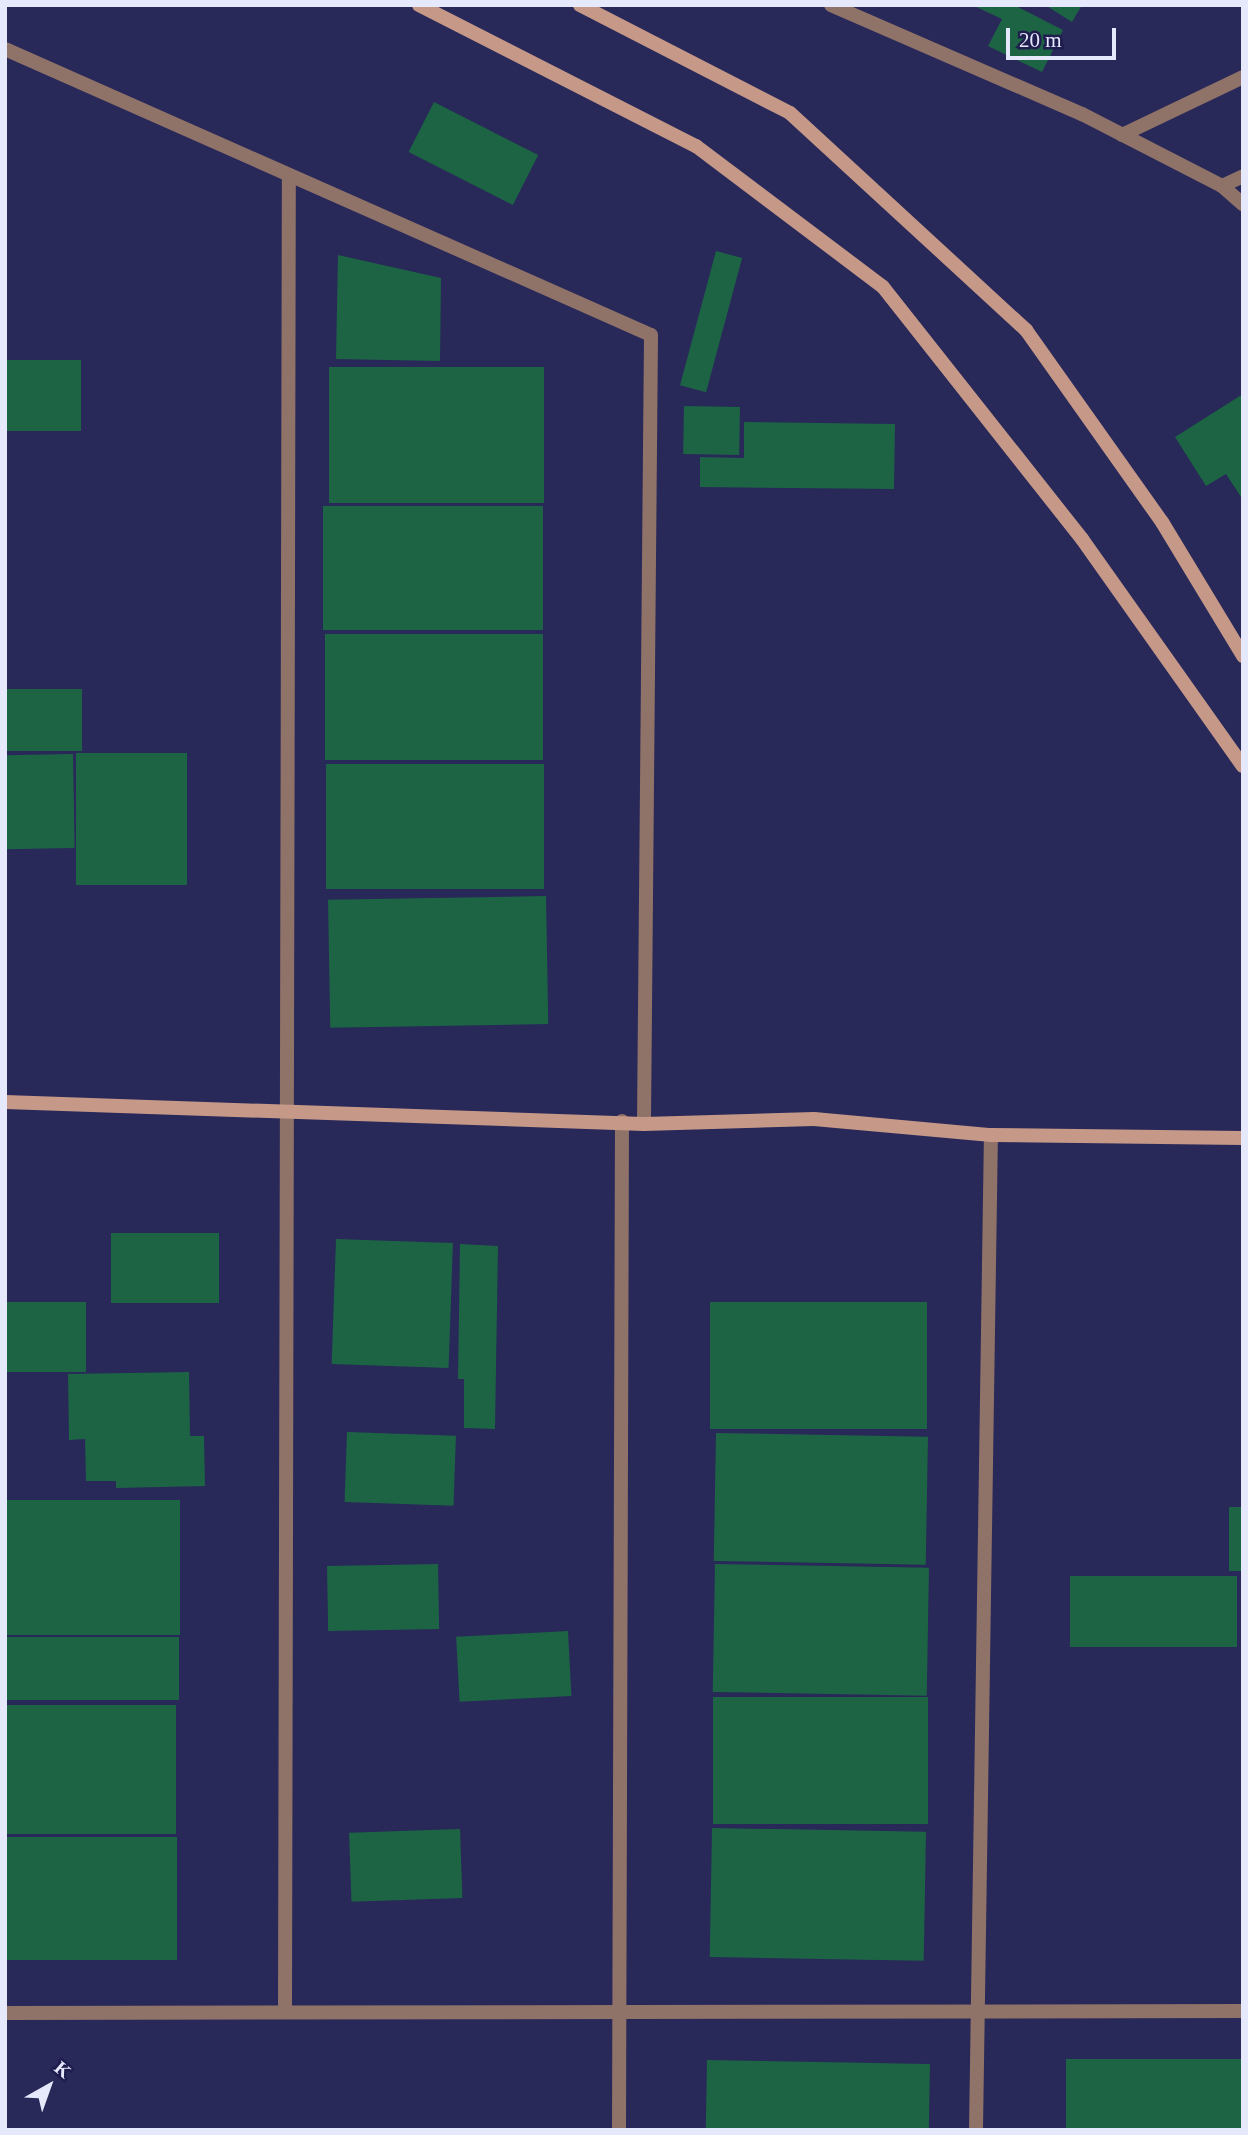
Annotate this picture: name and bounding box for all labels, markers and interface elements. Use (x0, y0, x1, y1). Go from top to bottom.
scale bar (1010, 14, 1120, 58)
text: 20 m (1019, 28, 1062, 52)
north arrow (14, 2051, 84, 2121)
text: K (50, 2057, 75, 2082)

